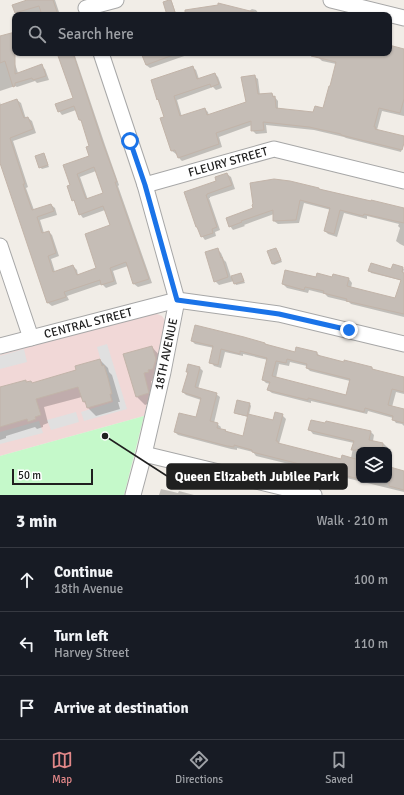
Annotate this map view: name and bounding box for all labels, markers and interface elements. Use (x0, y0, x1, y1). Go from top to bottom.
search box (12, 12, 392, 56)
icon: search (26, 23, 48, 45)
text: Search here (58, 25, 134, 43)
route start (121, 132, 139, 150)
street label: FLEURY STREET (187, 144, 269, 181)
street label: CENTRAL STREET (43, 305, 134, 342)
street label: 18TH AVENUE (152, 317, 181, 391)
route end (340, 321, 358, 339)
map controls (356, 447, 392, 483)
button: layers (356, 447, 392, 483)
callout: Queen Elizabeth Jubilee Park (167, 464, 347, 489)
scale bar (12, 467, 93, 486)
text: 50 m (18, 469, 41, 482)
text: Queen Elizabeth Jubilee Park (175, 469, 339, 485)
text: 3 min (16, 511, 57, 532)
text: Walk · 210 m (317, 513, 388, 529)
text: Continue (54, 563, 113, 581)
icon: ahead (16, 569, 38, 591)
text: 100 m (354, 572, 388, 588)
text: 18th Avenue (54, 581, 123, 597)
text: Turn left (54, 627, 108, 645)
icon: left (16, 633, 38, 655)
text: 110 m (354, 636, 388, 652)
text: Harvey Street (54, 645, 129, 661)
icon: arrive (16, 697, 38, 719)
text: Arrive at destination (54, 699, 189, 717)
tab: Map (51, 749, 73, 786)
tab: Directions (175, 749, 223, 786)
tab: Saved (325, 749, 353, 786)

